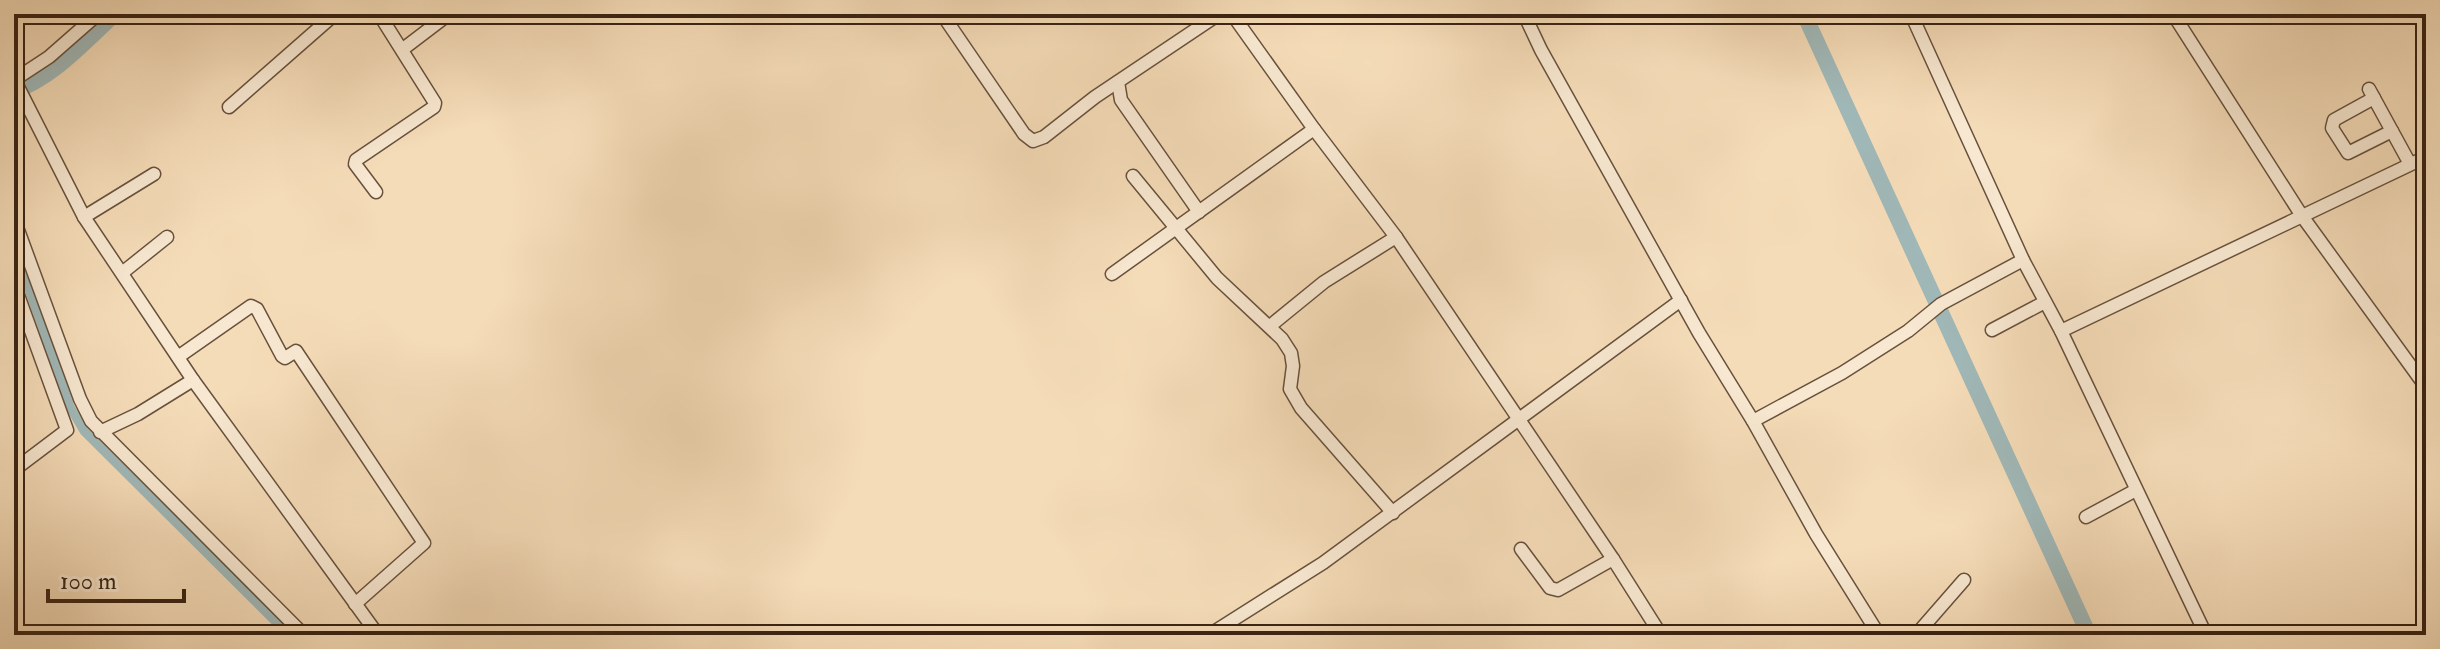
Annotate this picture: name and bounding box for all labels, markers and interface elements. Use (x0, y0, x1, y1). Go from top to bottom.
scale bar (48, 553, 184, 603)
text: 100 m (60, 566, 117, 597)

